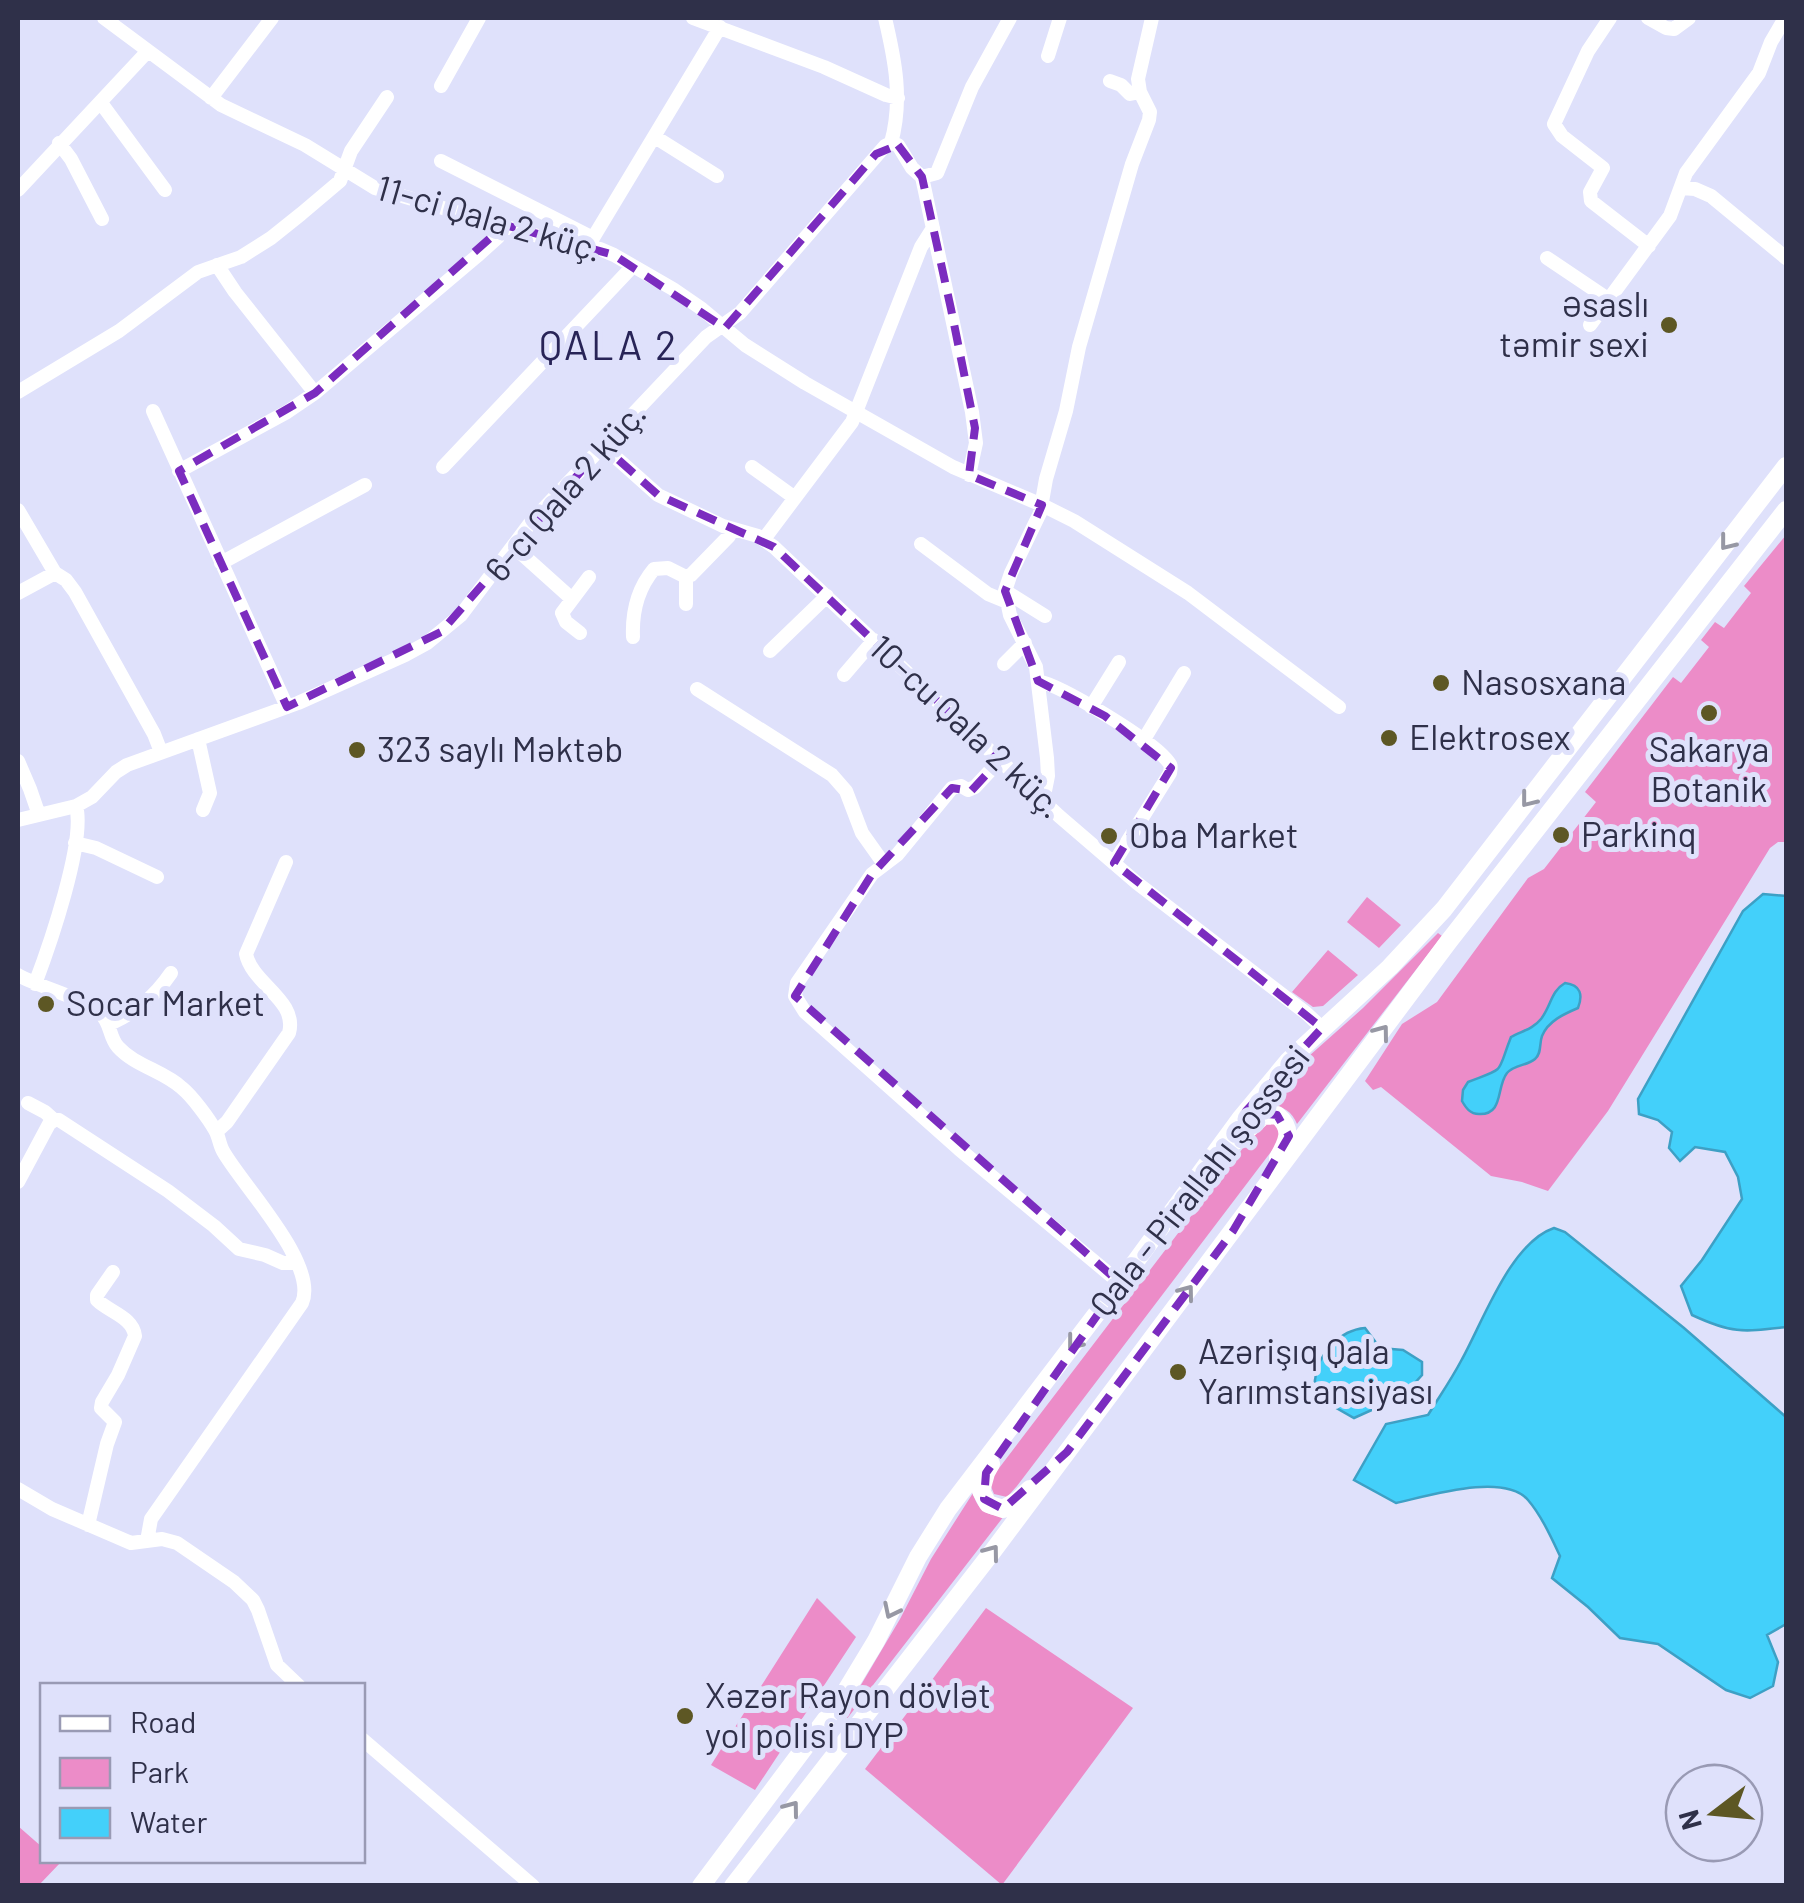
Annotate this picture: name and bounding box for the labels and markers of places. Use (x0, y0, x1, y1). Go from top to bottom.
place label: Əsaslı təmir sexi (1499, 282, 1649, 364)
marker: Əsaslı təmir sexi (1658, 314, 1680, 336)
place label: Nasosxana (1461, 660, 1626, 702)
marker: Nasosxana (1430, 672, 1452, 694)
marker: Sakarya Botanik (1698, 702, 1720, 724)
place label: Elektrosex (1409, 715, 1571, 757)
place label: 323 saylı Məktəb (377, 727, 623, 769)
marker: Elektrosex (1378, 727, 1400, 749)
place label: Sakarya Botanik (1649, 727, 1769, 809)
marker: 323 saylı Məktəb (346, 739, 368, 761)
place label: Parkinq (1581, 812, 1697, 854)
place label: Oba Market (1129, 813, 1298, 855)
marker: Parkinq (1550, 824, 1572, 846)
marker: Oba Market (1098, 825, 1120, 847)
place label: Socar Market (66, 981, 265, 1023)
marker: Socar Market (35, 993, 57, 1015)
place label: Azərişıq Qala Yarımstansiyası (1198, 1329, 1433, 1411)
marker: Azərişıq Qala Yarımstansiyası (1167, 1361, 1189, 1383)
place label: Xəzər Rayon dövlət yol polisi DYP (705, 1673, 991, 1755)
marker: Xəzər Rayon dövlət yol polisi DYP (674, 1705, 696, 1727)

